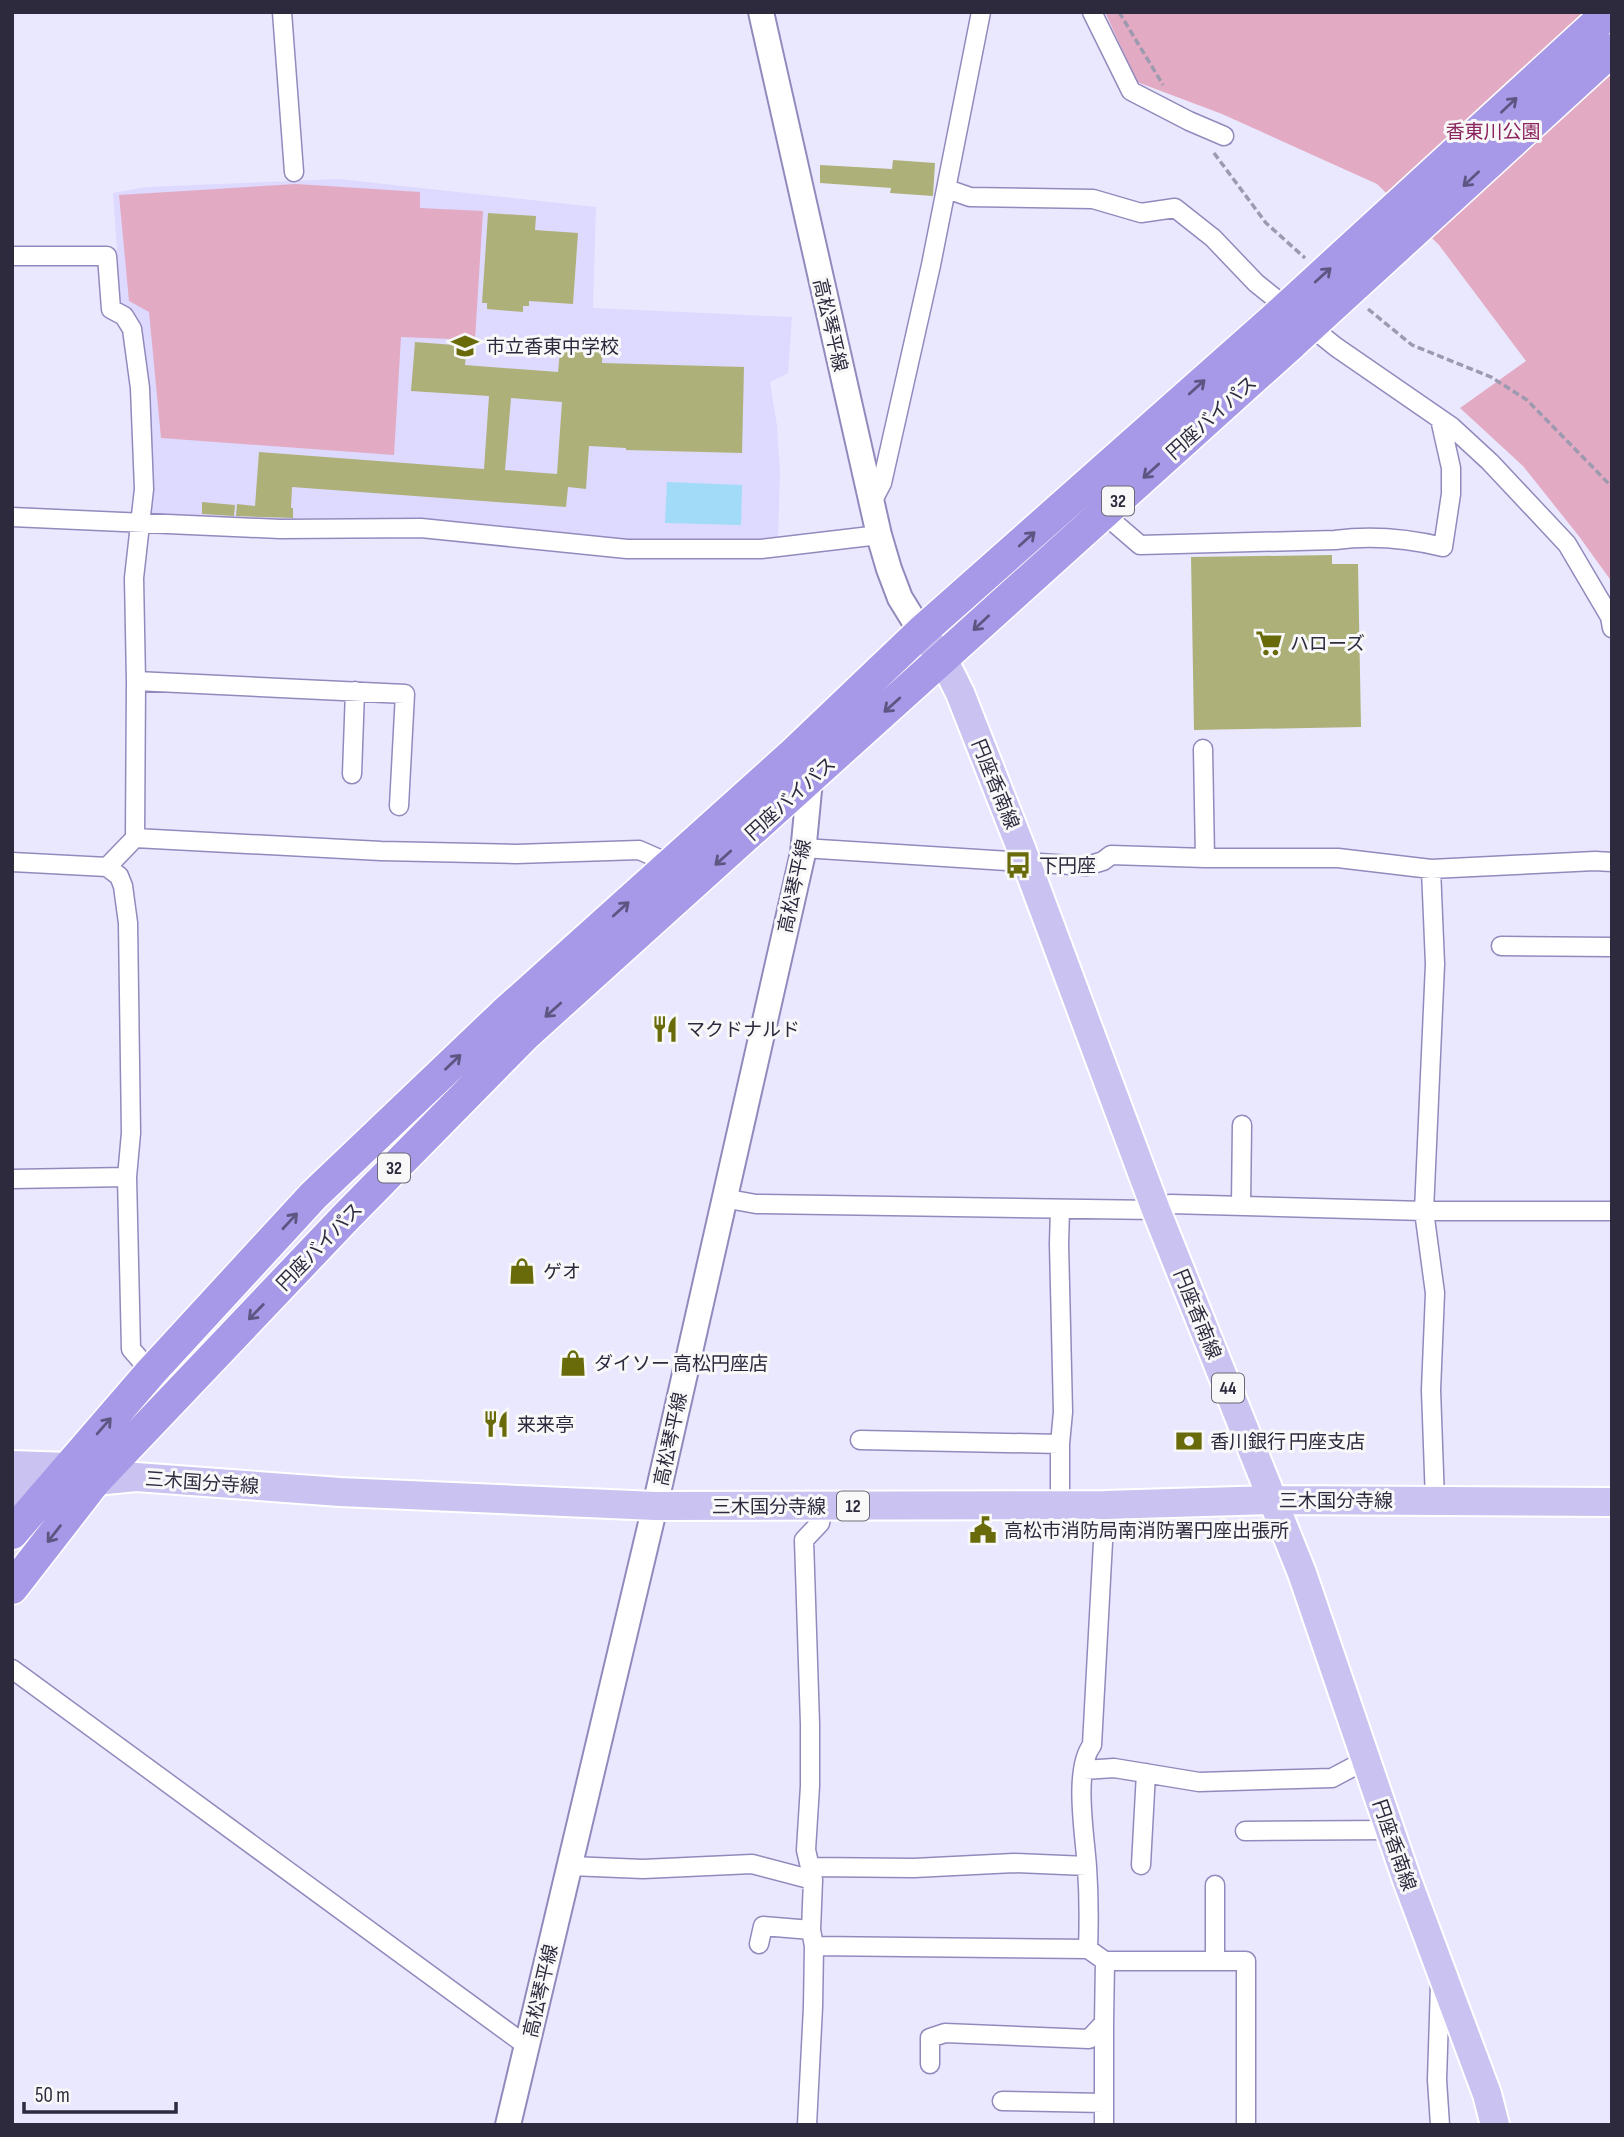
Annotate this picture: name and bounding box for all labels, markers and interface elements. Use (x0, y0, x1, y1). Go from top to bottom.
one-way arrow (1500, 97, 1518, 113)
park label: 香東川公園 (1445, 121, 1541, 144)
one-way arrow (1462, 171, 1480, 187)
one-way arrow (1314, 267, 1332, 283)
street label: 高松琴平線 (808, 276, 851, 374)
school or university icon: 市立香東中学校 (450, 331, 480, 361)
place label: 市立香東中学校 (486, 336, 619, 359)
street label: 円座バイパス (1162, 372, 1262, 465)
one-way arrow (1188, 379, 1206, 395)
one-way arrow (1143, 463, 1160, 480)
road number: 32 (1102, 486, 1134, 516)
one-way arrow (1018, 531, 1036, 547)
one-way arrow (973, 614, 990, 631)
supermarket icon: ハローズ (1254, 628, 1284, 658)
place label: ハローズ (1290, 633, 1365, 656)
one-way arrow (883, 697, 901, 713)
street label: 円座香南線 (966, 736, 1023, 833)
street label: 円座バイパス (741, 753, 841, 846)
street label: 高松琴平線 (774, 837, 817, 935)
one-way arrow (714, 850, 732, 866)
bus stop icon: 下円座 (1003, 850, 1033, 880)
place label: 下円座 (1039, 855, 1096, 878)
one-way arrow (612, 901, 630, 917)
one-way arrow (544, 1002, 562, 1018)
restaurant icon: マクドナルド (650, 1014, 680, 1044)
place label: マクドナルド (686, 1019, 800, 1042)
one-way arrow (444, 1054, 461, 1071)
road number: 32 (378, 1154, 410, 1182)
street label: 円座バイパス (272, 1198, 368, 1296)
one-way arrow (282, 1212, 298, 1230)
shop icon: ゲオ (507, 1256, 537, 1286)
place label: ゲオ (543, 1261, 581, 1284)
street label: 円座香南線 (1168, 1266, 1225, 1363)
one-way arrow (247, 1303, 264, 1320)
shop icon: ダイソー 高松円座店 (558, 1348, 588, 1378)
place label: ダイソー 高松円座店 (594, 1353, 768, 1376)
road number: 44 (1212, 1373, 1244, 1402)
street label: 高松琴平線 (650, 1390, 693, 1488)
restaurant icon: 来来亭 (481, 1409, 511, 1439)
place label: 来来亭 (517, 1414, 574, 1437)
one-way arrow (96, 1417, 112, 1435)
bank icon: 香川銀行 円座支店 (1174, 1426, 1204, 1456)
place label: 香川銀行 円座支店 (1210, 1431, 1365, 1454)
street label: 三木国分寺線 (144, 1468, 260, 1499)
street label: 三木国分寺線 (1279, 1490, 1393, 1513)
road number: 12 (837, 1492, 869, 1520)
street label: 三木国分寺線 (712, 1496, 826, 1519)
public building icon: 高松市消防局南消防署円座出張所 (968, 1515, 998, 1545)
place label: 高松市消防局南消防署円座出張所 (1004, 1520, 1289, 1543)
one-way arrow (46, 1525, 61, 1543)
street label: 円座香南線 (1367, 1797, 1420, 1894)
street label: 高松琴平線 (520, 1942, 563, 2040)
scale bar (24, 2070, 177, 2114)
text: 50 m (35, 2083, 70, 2108)

